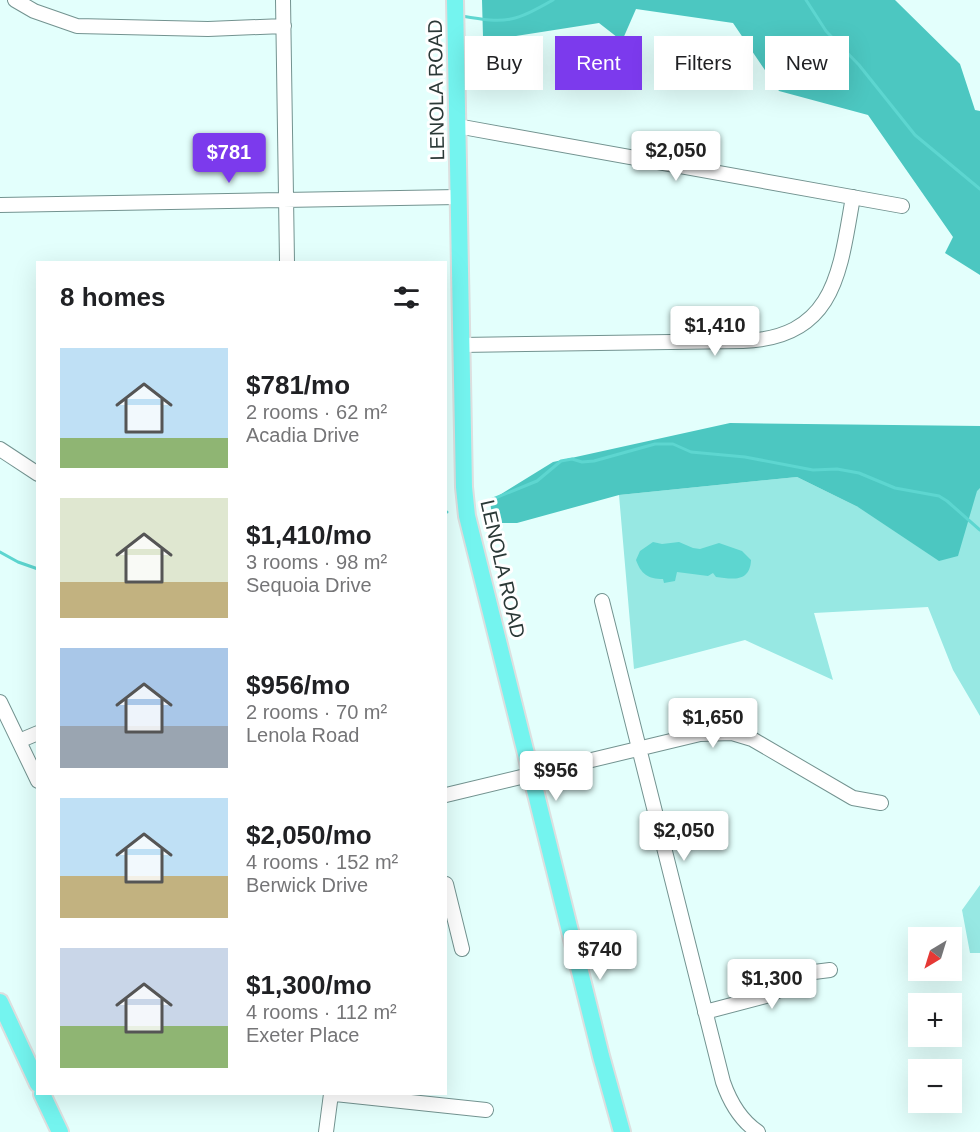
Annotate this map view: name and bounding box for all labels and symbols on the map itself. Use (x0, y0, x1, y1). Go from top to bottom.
street label: LENOLA ROAD (424, 19, 448, 161)
pin: $2,050 (627, 131, 725, 182)
pin: $781 (193, 133, 265, 184)
pin: $1,410 (666, 306, 764, 357)
street label: LENOLA ROAD (476, 498, 530, 640)
pin: $1,650 (664, 698, 762, 749)
pin: $956 (520, 751, 592, 802)
pin: $2,050 (635, 811, 733, 862)
north arrow (908, 927, 962, 981)
pin: $740 (564, 930, 636, 981)
pin: $1,300 (723, 959, 821, 1010)

